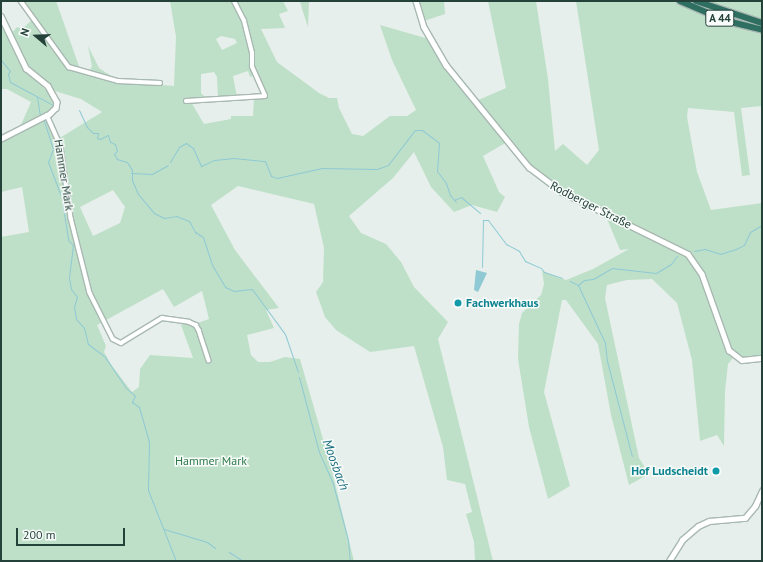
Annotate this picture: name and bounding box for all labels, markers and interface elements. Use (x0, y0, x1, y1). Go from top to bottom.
road number: A 44 (705, 9, 735, 27)
north arrow (16, 16, 56, 56)
text: N (17, 26, 32, 38)
street label: Hammer Mark (51, 138, 77, 212)
street label: Rodberger Straße (548, 178, 634, 232)
place label: Fachwerkhaus (466, 296, 539, 310)
marker: Fachwerkhaus (453, 298, 463, 308)
water label: Moosbach (319, 437, 351, 493)
park label: Hammer Mark (175, 454, 247, 468)
place label: Hof Ludscheidt (631, 464, 708, 478)
marker: Hof Ludscheidt (711, 466, 721, 476)
scale bar (18, 520, 127, 546)
text: 200 m (23, 527, 56, 542)

